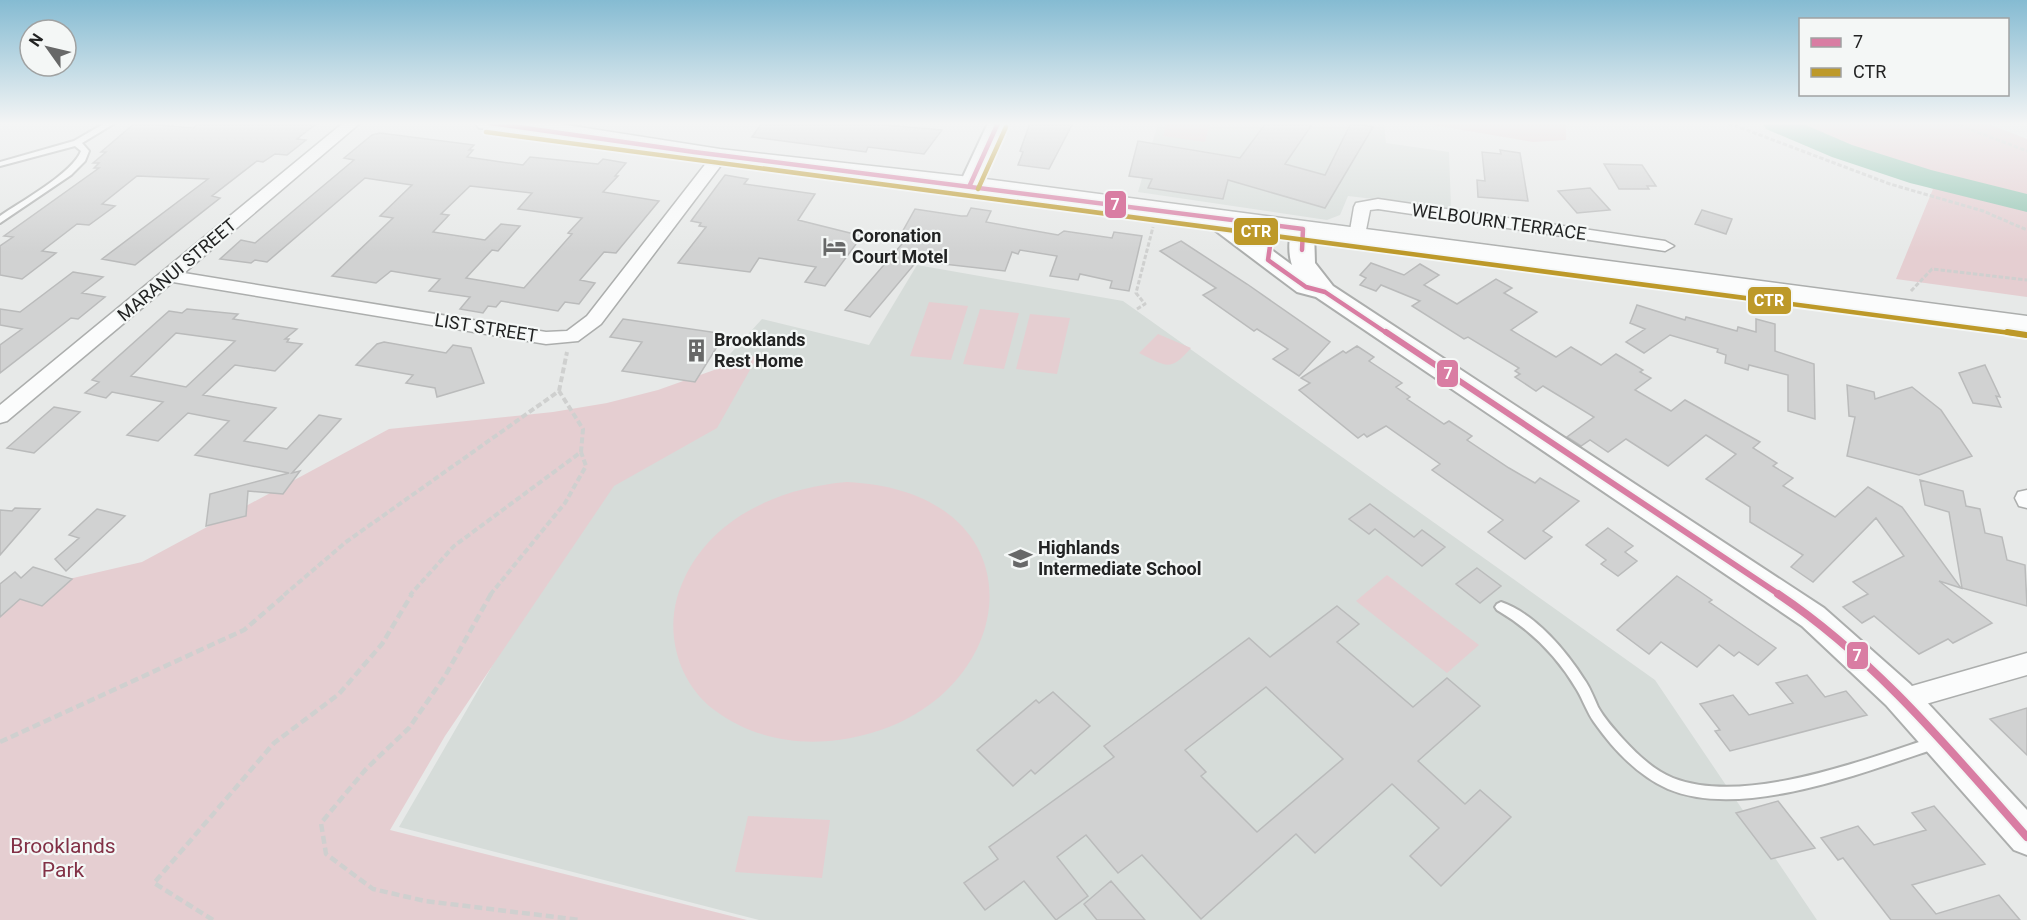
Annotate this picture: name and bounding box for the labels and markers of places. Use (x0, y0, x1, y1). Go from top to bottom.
place label: Coronation Court Motel (852, 225, 948, 267)
hotel icon: Coronation Court Motel (821, 233, 847, 259)
place label: Brooklands Rest Home (714, 329, 806, 371)
building icon: Brooklands Rest Home (683, 337, 709, 363)
place label: Highlands Intermediate School (1038, 537, 1202, 579)
school or university icon: Highlands Intermediate School (1007, 545, 1033, 571)

